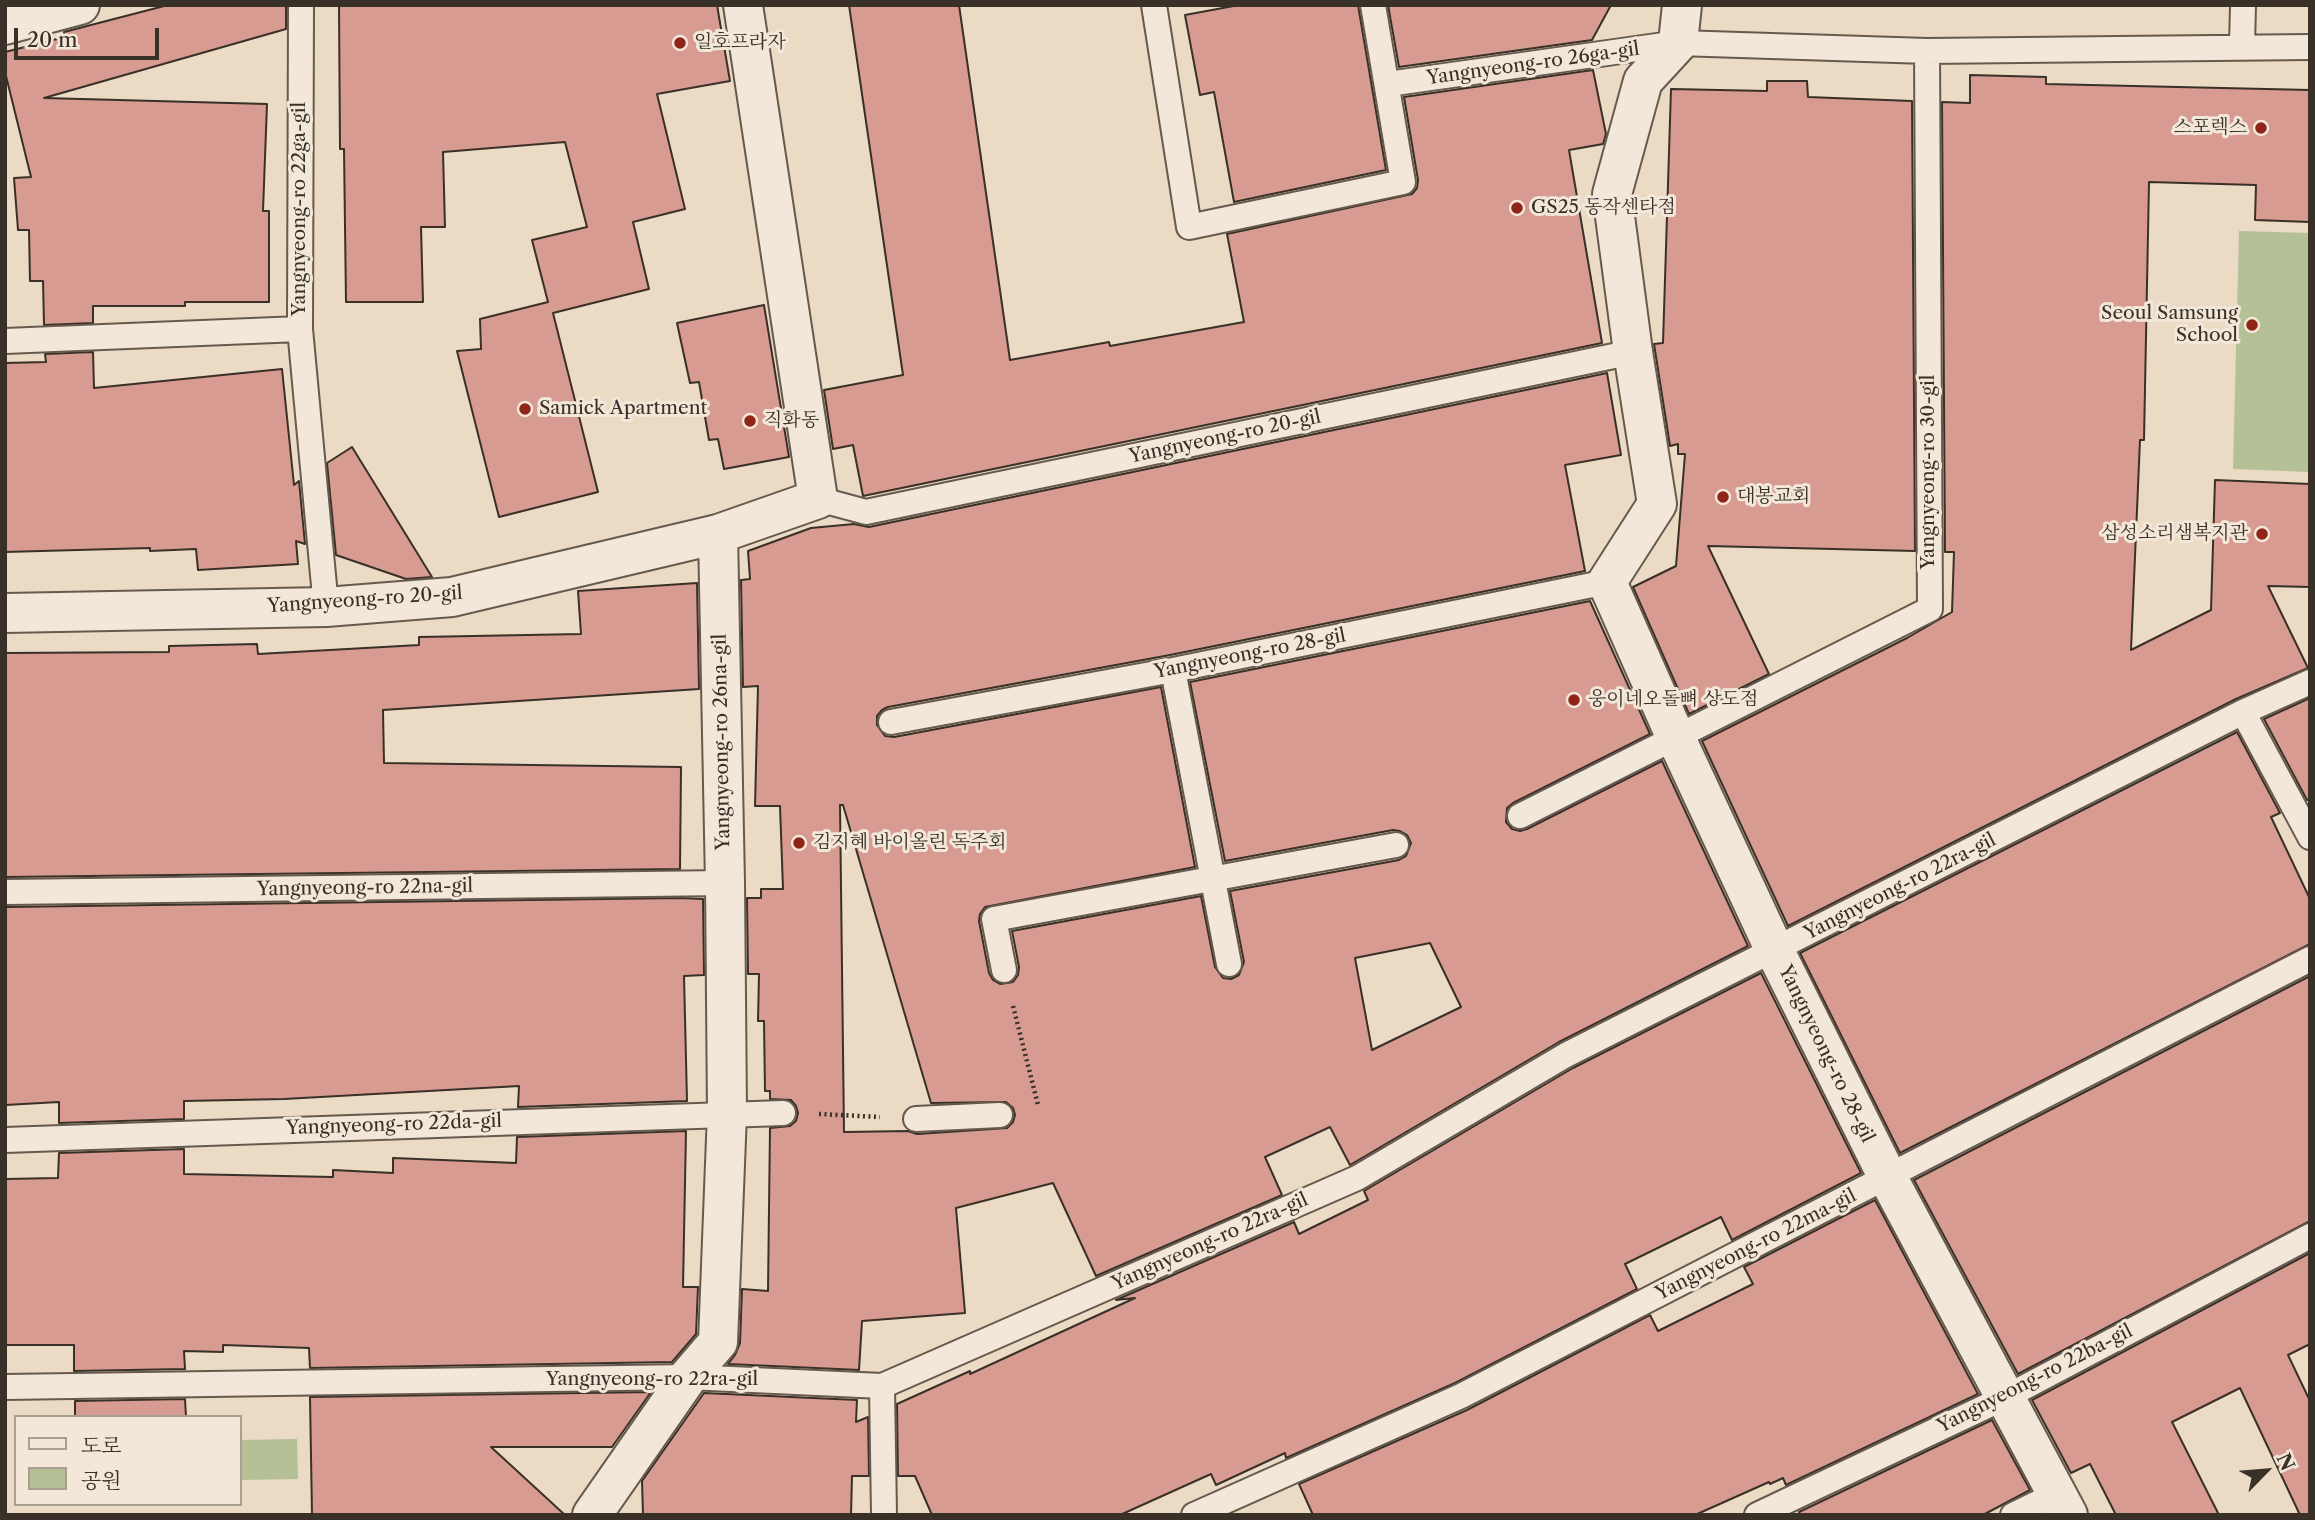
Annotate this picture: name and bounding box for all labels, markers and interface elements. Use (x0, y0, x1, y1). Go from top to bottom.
scale bar (18, 14, 163, 58)
text: 20 m (27, 27, 78, 52)
place label: 일호프라자 (694, 32, 786, 54)
marker: 일호프라자 (672, 35, 688, 51)
street label: Yangnyeong-ro 26ga-gil (1425, 38, 1641, 90)
street label: Yangnyeong-ro 22ga-gil (289, 102, 311, 316)
place label: 스포렉스 (2174, 117, 2247, 139)
marker: 스포렉스 (2253, 120, 2269, 136)
place label: GS25 동작센타점 (1531, 197, 1676, 219)
marker: GS25 동작센타점 (1509, 200, 1525, 216)
place label: Seoul Samsung School (2101, 303, 2238, 347)
marker: Seoul Samsung School (2244, 317, 2260, 333)
street label: Yangnyeong-ro 30-gil (1918, 374, 1940, 570)
place label: Samick Apartment (539, 398, 707, 420)
marker: Samick Apartment (517, 401, 533, 417)
street label: Yangnyeong-ro 20-gil (1127, 406, 1323, 468)
place label: 직화동 (764, 410, 819, 432)
marker: 직화동 (742, 413, 758, 429)
place label: 대봉교회 (1737, 486, 1810, 508)
marker: 대봉교회 (1715, 489, 1731, 505)
place label: 삼성소리샘복지관 (2101, 523, 2248, 545)
marker: 삼성소리샘복지관 (2254, 526, 2270, 542)
street label: Yangnyeong-ro 20-gil (267, 582, 463, 618)
street label: Yangnyeong-ro 28-gil (1152, 624, 1348, 684)
street label: Yangnyeong-ro 26na-gil (709, 634, 735, 850)
place label: 웅이네오돌뼈 상도점 (1588, 689, 1758, 711)
marker: 웅이네오돌뼈 상도점 (1566, 692, 1582, 708)
street label: Yangnyeong-ro 22ra-gil (1800, 829, 2000, 945)
place label: 김지혜 바이올린 독주회 (813, 832, 1007, 854)
marker: 김지혜 바이올린 독주회 (791, 835, 807, 851)
street label: Yangnyeong-ro 22na-gil (257, 875, 473, 901)
street label: Yangnyeong-ro 28-gil (1773, 961, 1879, 1147)
street label: Yangnyeong-ro 22da-gil (286, 1110, 502, 1140)
street label: Yangnyeong-ro 22ma-gil (1652, 1184, 1860, 1306)
street label: Yangnyeong-ro 22ra-gil (1108, 1188, 1312, 1296)
street label: Yangnyeong-ro 22ba-gil (1934, 1320, 2136, 1438)
street label: Yangnyeong-ro 22ra-gil (546, 1369, 758, 1391)
legend (14, 1415, 242, 1506)
text: 도로 (81, 1433, 122, 1458)
north arrow (2231, 1436, 2301, 1506)
text: N (2272, 1450, 2299, 1474)
text: 공원 (81, 1468, 122, 1493)

